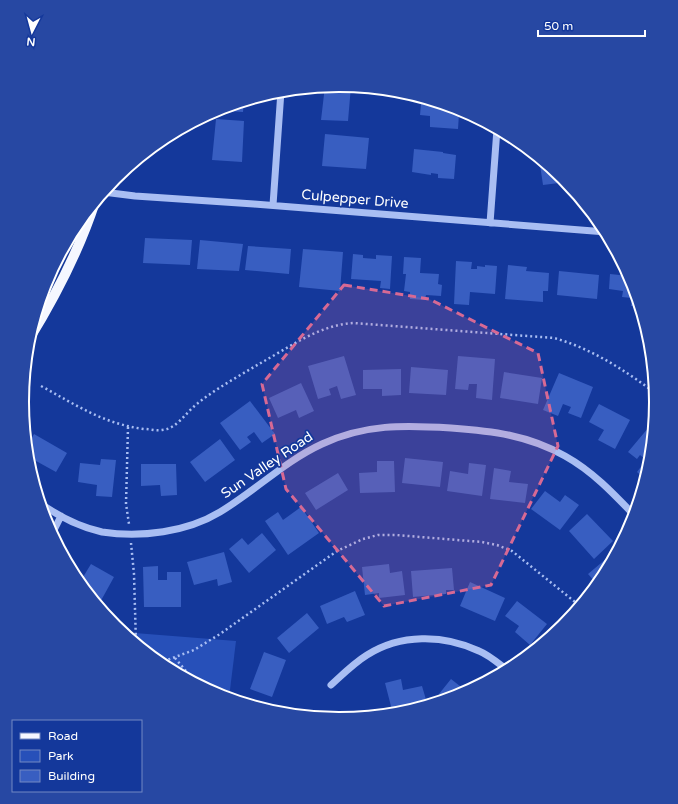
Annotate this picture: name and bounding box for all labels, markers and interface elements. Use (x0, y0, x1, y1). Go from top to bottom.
north arrow (12, 12, 52, 52)
scale bar (538, 12, 645, 38)
text: 50 m (544, 19, 573, 33)
text: N (26, 35, 36, 48)
street label: Culpepper Drive (301, 186, 409, 212)
street label: Sun Valley Road (218, 428, 316, 502)
legend (12, 720, 142, 792)
text: Road (48, 729, 78, 743)
text: Park (48, 749, 74, 763)
text: Building (48, 769, 95, 783)

